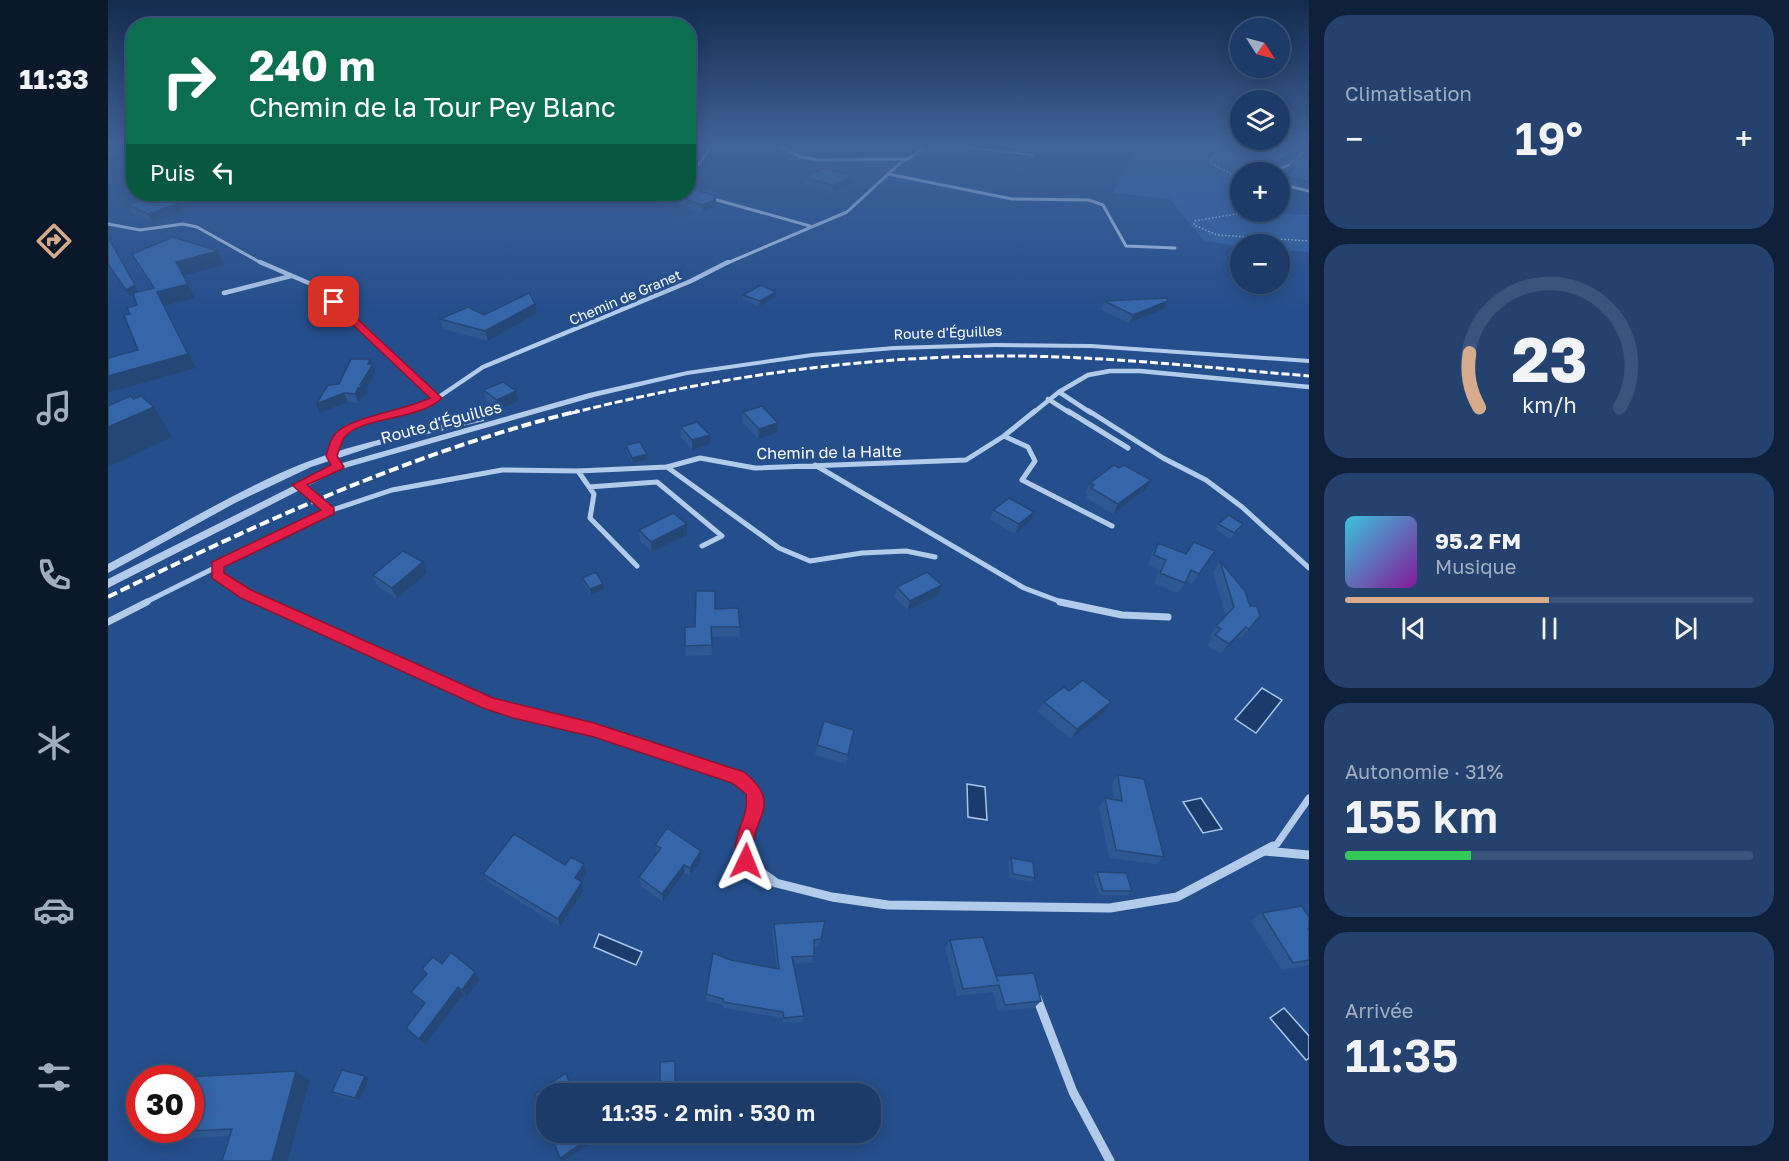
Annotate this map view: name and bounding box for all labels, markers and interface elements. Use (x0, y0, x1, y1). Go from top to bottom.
north arrow (1230, 18, 1290, 78)
map controls (1230, 18, 1290, 294)
text: 240 m (249, 40, 375, 90)
icon: right (150, 42, 228, 120)
text: 11:33 (19, 63, 89, 95)
text: Climatisation (1345, 81, 1472, 105)
button: layers (1230, 90, 1290, 150)
text: Chemin de la Tour Pey Blanc (249, 91, 616, 123)
text: 19° (1515, 111, 1583, 165)
text: − (1345, 119, 1363, 158)
text: + (1735, 119, 1753, 158)
icon: left (207, 156, 240, 189)
text: Puis (150, 159, 195, 186)
button: + (1230, 162, 1290, 222)
icon: directions (33, 220, 75, 262)
button: − (1230, 234, 1290, 294)
street label: Chemin de Granet (566, 266, 684, 328)
pin (308, 276, 359, 327)
icon: arrive (317, 285, 350, 318)
text: 23 (1511, 321, 1587, 396)
street label: Route d'Éguilles (893, 322, 1003, 342)
icon: music (33, 387, 75, 429)
text: km/h (1522, 393, 1576, 419)
street label: Route d'Éguilles (378, 396, 504, 448)
street label: Chemin de la Halte (756, 441, 902, 463)
text: 95.2 FM (1435, 527, 1521, 554)
icon: phone (33, 554, 75, 596)
text: Musique (1435, 554, 1516, 578)
icon: previous (1397, 612, 1430, 645)
icon: pause (1533, 612, 1566, 645)
icon: next (1669, 612, 1702, 645)
icon: climate (33, 722, 75, 764)
text: Autonomie · 31% (1345, 759, 1503, 783)
text: 155 km (1345, 789, 1498, 843)
position arrow (714, 829, 778, 893)
icon: car (33, 889, 75, 931)
text: Arrivée (1345, 998, 1413, 1022)
text: 11:35 (1345, 1028, 1458, 1082)
icon: filters (33, 1056, 75, 1098)
speed limit sign: 30 (126, 1065, 204, 1143)
text: 11:35 · 2 min · 530 m (602, 1099, 815, 1126)

